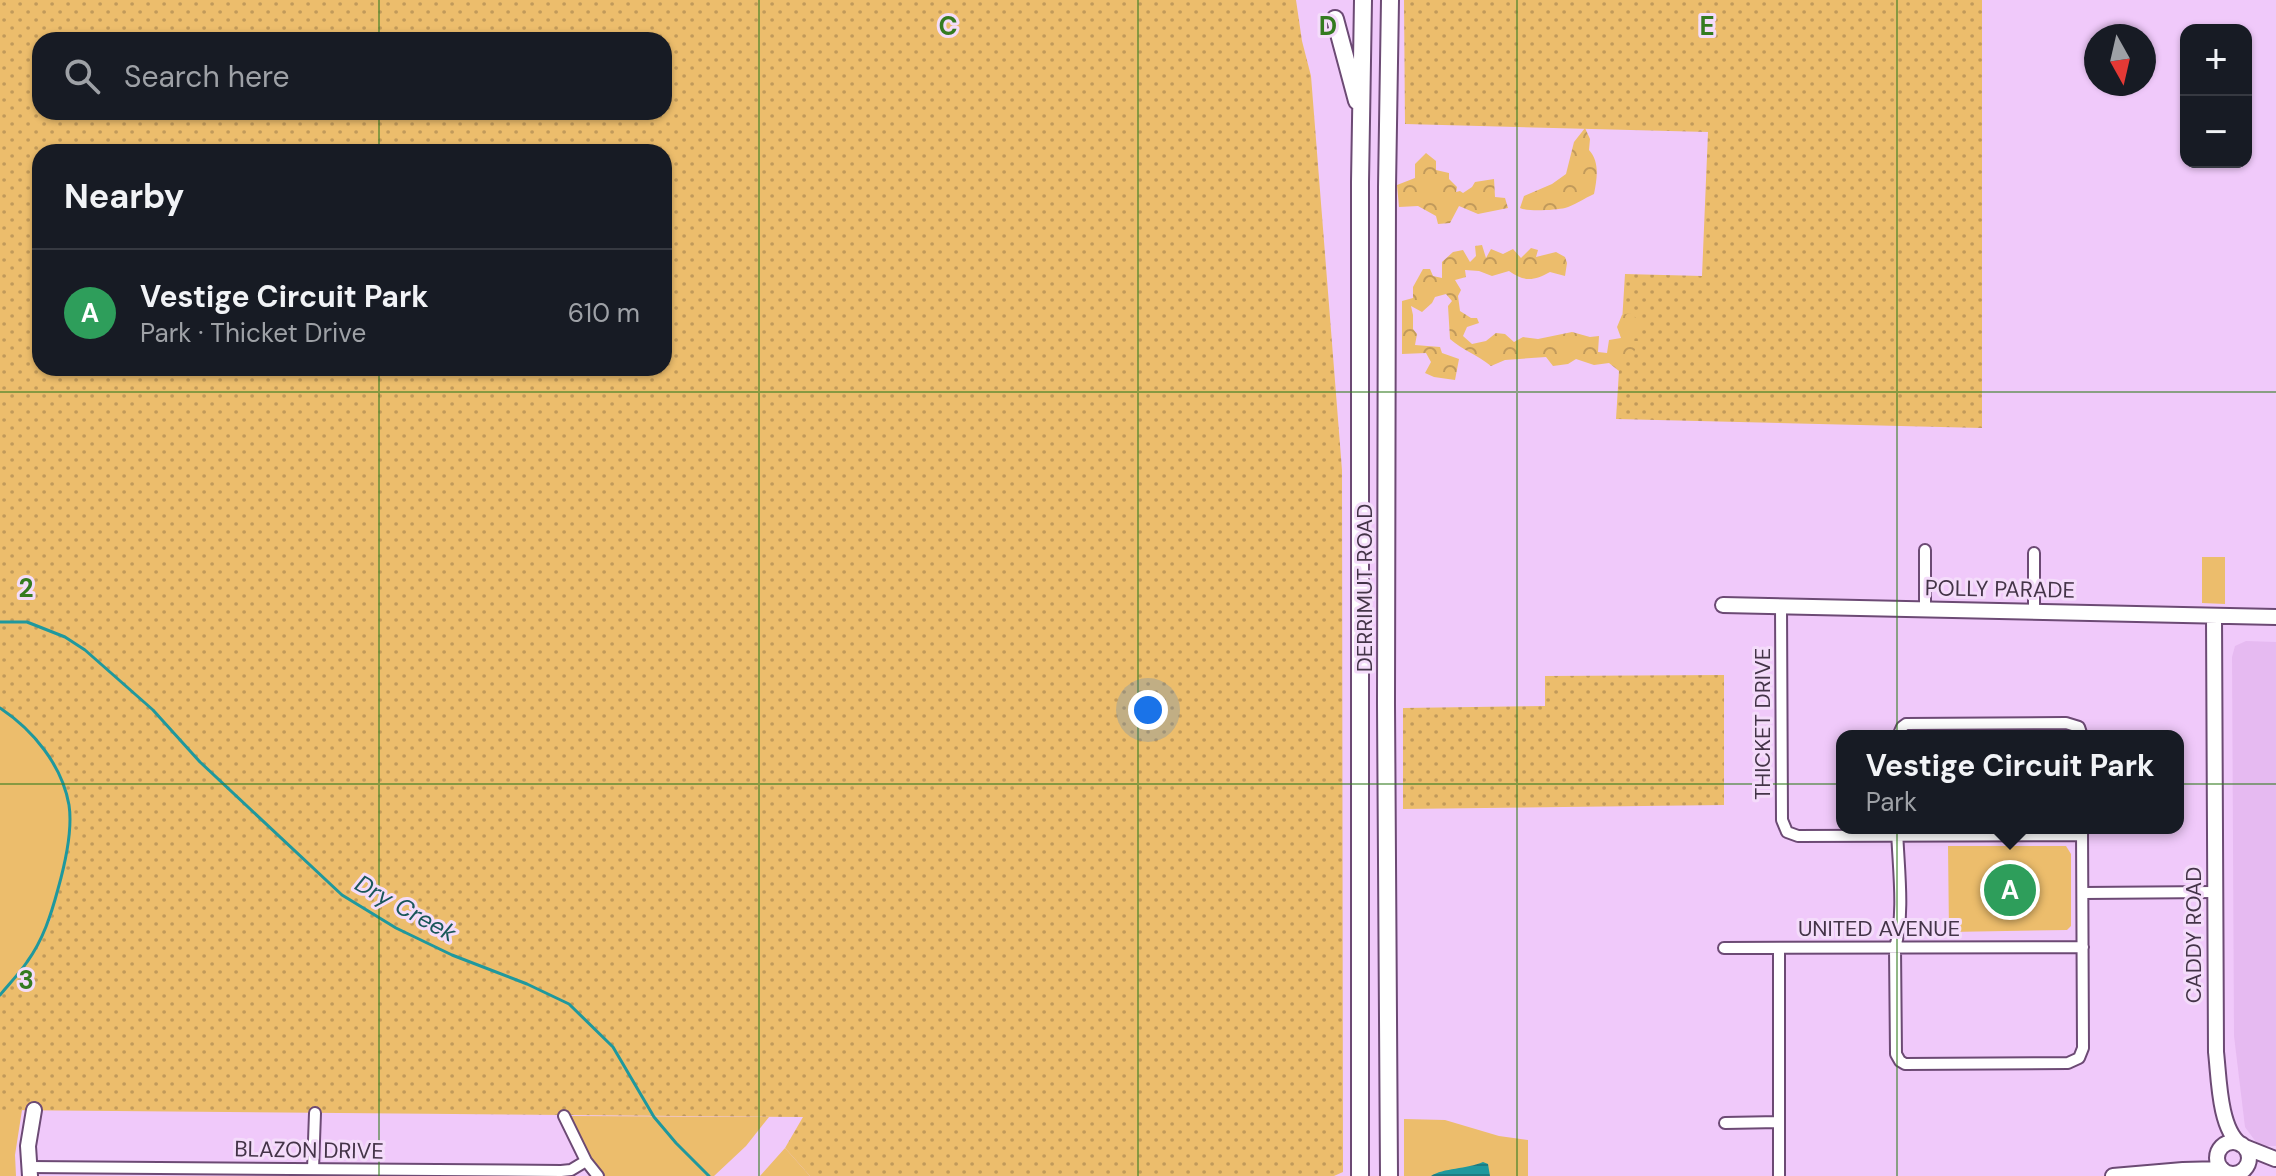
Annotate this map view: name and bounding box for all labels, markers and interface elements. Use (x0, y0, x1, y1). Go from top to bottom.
text: C (938, 9, 958, 43)
text: D (1319, 9, 1337, 43)
text: E (1699, 9, 1715, 43)
north arrow (2084, 24, 2156, 96)
map controls (2180, 24, 2252, 168)
button: + (2180, 24, 2252, 96)
search box (32, 32, 672, 120)
icon: search (60, 54, 104, 98)
text: Search here (124, 57, 290, 96)
button: − (2180, 96, 2252, 168)
text: Nearby (64, 174, 184, 219)
text: Vestige Circuit Park (140, 277, 429, 316)
text: A (81, 296, 99, 330)
text: 610 m (568, 296, 640, 330)
text: Park · Thicket Drive (140, 316, 366, 350)
street label: DERRIMUT ROAD (1350, 504, 1379, 672)
text: 2 (18, 571, 34, 605)
street label: POLLY PARADE (1925, 573, 2075, 605)
street label: THICKET DRIVE (1748, 648, 1777, 800)
your location (1128, 690, 1168, 730)
popup (1836, 730, 2184, 834)
text: Vestige Circuit Park (1866, 746, 2154, 785)
text: Park (1866, 785, 1917, 819)
pin: A (1984, 860, 2036, 920)
street label: CADDY ROAD (2179, 867, 2208, 1003)
water label: Dry Creek (350, 868, 463, 949)
street label: UNITED AVENUE (1798, 914, 1960, 943)
text: 3 (18, 963, 34, 997)
street label: BLAZON DRIVE (234, 1134, 384, 1166)

